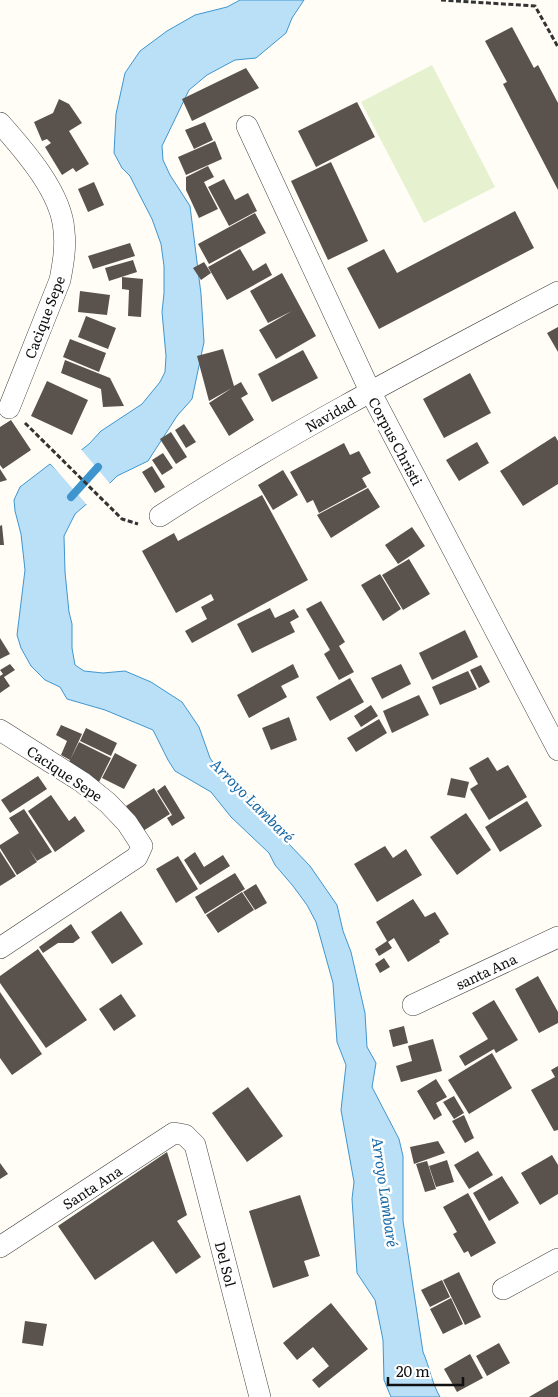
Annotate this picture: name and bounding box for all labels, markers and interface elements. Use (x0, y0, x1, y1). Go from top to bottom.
street label: Cacique Sepe (19, 273, 69, 361)
street label: Navidad (301, 391, 359, 437)
street label: Corpus Christi (364, 393, 428, 489)
street label: Cacique Sepe (23, 740, 107, 806)
water label: Arroyo Lambaré (206, 753, 300, 847)
street label: santa Ana (452, 948, 520, 994)
water label: Arroyo Lambaré (367, 1135, 405, 1249)
street label: Santa Ana (58, 1160, 126, 1214)
street label: Del Sol (211, 1239, 241, 1289)
scale bar (388, 1354, 463, 1386)
text: 20 m (396, 1359, 430, 1382)

